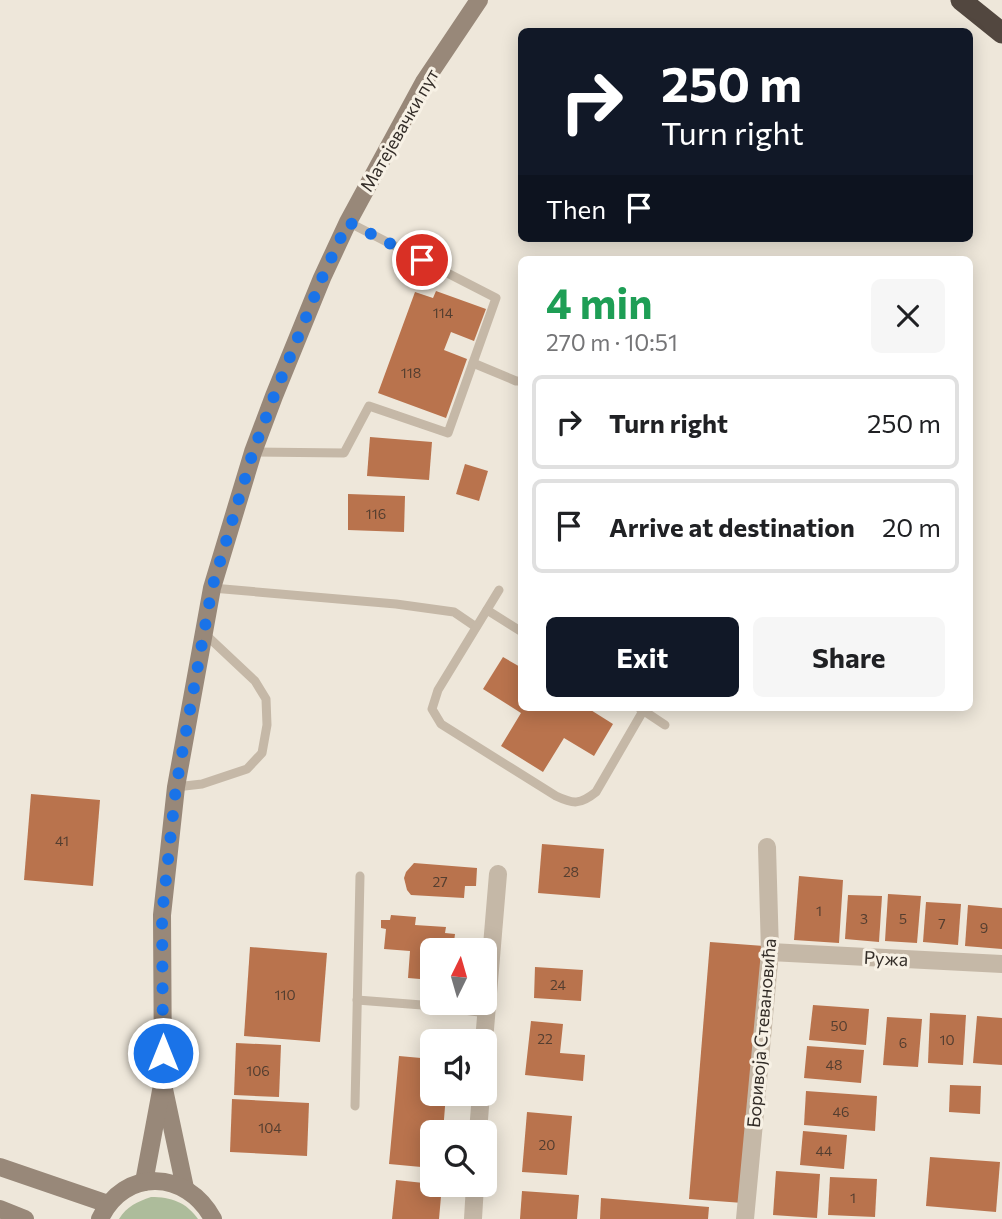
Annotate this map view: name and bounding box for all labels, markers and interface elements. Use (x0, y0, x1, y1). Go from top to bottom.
text: 250 m (661, 52, 802, 112)
icon: right (546, 56, 637, 147)
street label: Матејевачки пут (355, 64, 443, 195)
text: Turn right (661, 112, 804, 152)
icon: arrive (620, 189, 658, 227)
text: Then (546, 193, 606, 224)
pin (392, 230, 452, 290)
icon: arrive (403, 241, 441, 279)
text: 4 min (546, 276, 652, 328)
button: close (871, 279, 945, 353)
house number: 114 (433, 304, 454, 321)
text: 270 m · 10:51 (546, 328, 678, 356)
house number: 118 (401, 364, 421, 381)
icon: right (550, 403, 588, 441)
text: Turn right (609, 407, 728, 438)
text: 250 m (867, 407, 941, 438)
house number: 116 (366, 505, 386, 522)
icon: arrive (550, 507, 588, 545)
text: Arrive at destination (609, 511, 855, 542)
text: 20 m (882, 511, 941, 542)
button: Exit (546, 617, 739, 697)
button: Share (753, 617, 945, 697)
house number: 41 (55, 832, 69, 849)
house number: 28 (563, 863, 579, 880)
house number: 27 (432, 873, 448, 890)
house number: 1 (816, 902, 822, 919)
house number: 3 (860, 910, 868, 927)
house number: 5 (899, 910, 907, 927)
house number: 7 (938, 915, 946, 932)
house number: 9 (980, 919, 988, 936)
street label: Боривоја Стевановића (742, 937, 780, 1129)
north arrow (420, 938, 497, 1015)
map controls (420, 938, 497, 1197)
street label: Ружа (863, 946, 909, 970)
house number: 24 (550, 976, 567, 993)
house number: 110 (274, 986, 296, 1003)
position arrow (126, 1016, 200, 1090)
house number: 50 (830, 1017, 848, 1034)
button: sound (420, 1029, 497, 1106)
house number: 22 (537, 1030, 553, 1047)
house number: 10 (939, 1031, 955, 1048)
house number: 6 (899, 1034, 907, 1051)
house number: 48 (826, 1056, 842, 1073)
house number: 106 (246, 1062, 270, 1079)
house number: 46 (833, 1103, 849, 1120)
house number: 104 (258, 1119, 282, 1136)
button: search (420, 1120, 497, 1197)
house number: 20 (539, 1136, 555, 1153)
house number: 44 (816, 1142, 833, 1159)
house number: 1 (850, 1189, 856, 1206)

